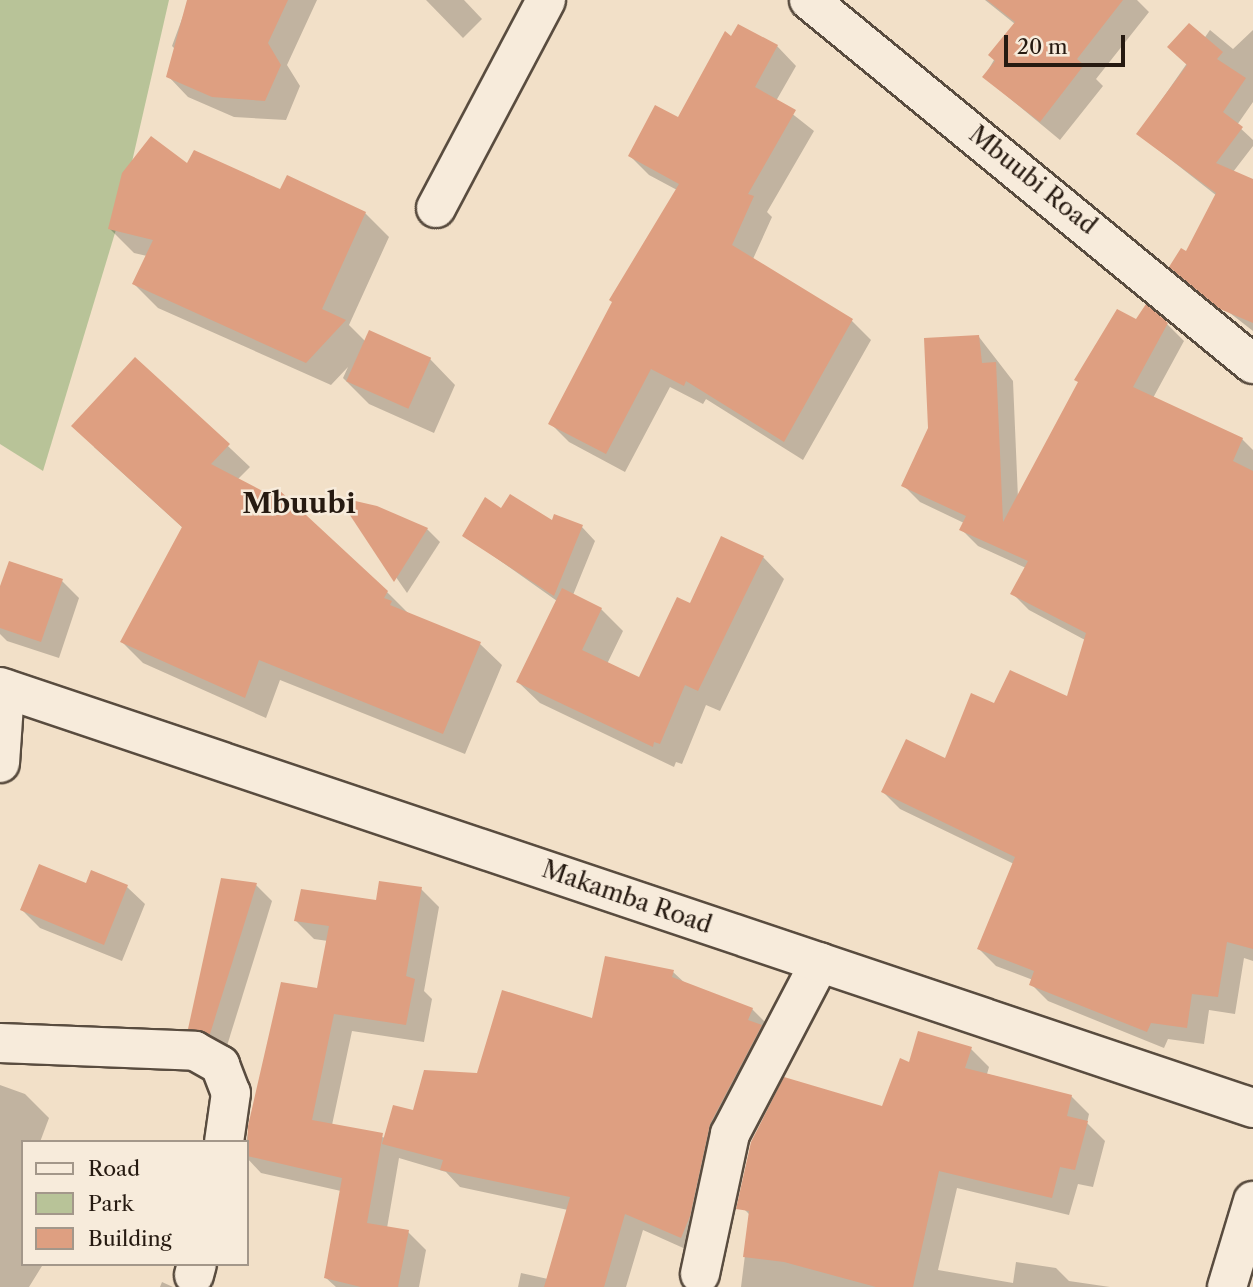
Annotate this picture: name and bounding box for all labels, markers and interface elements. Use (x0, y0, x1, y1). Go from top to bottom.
scale bar (1008, 21, 1129, 65)
text: 20 m (1017, 34, 1068, 59)
street label: Mbuubi Road (963, 120, 1103, 240)
district label: Mbuubi (242, 486, 356, 520)
street label: Makamba Road (538, 854, 716, 940)
legend (21, 1140, 248, 1266)
text: Road (88, 1156, 140, 1181)
text: Park (88, 1191, 134, 1216)
text: Building (88, 1226, 172, 1251)

